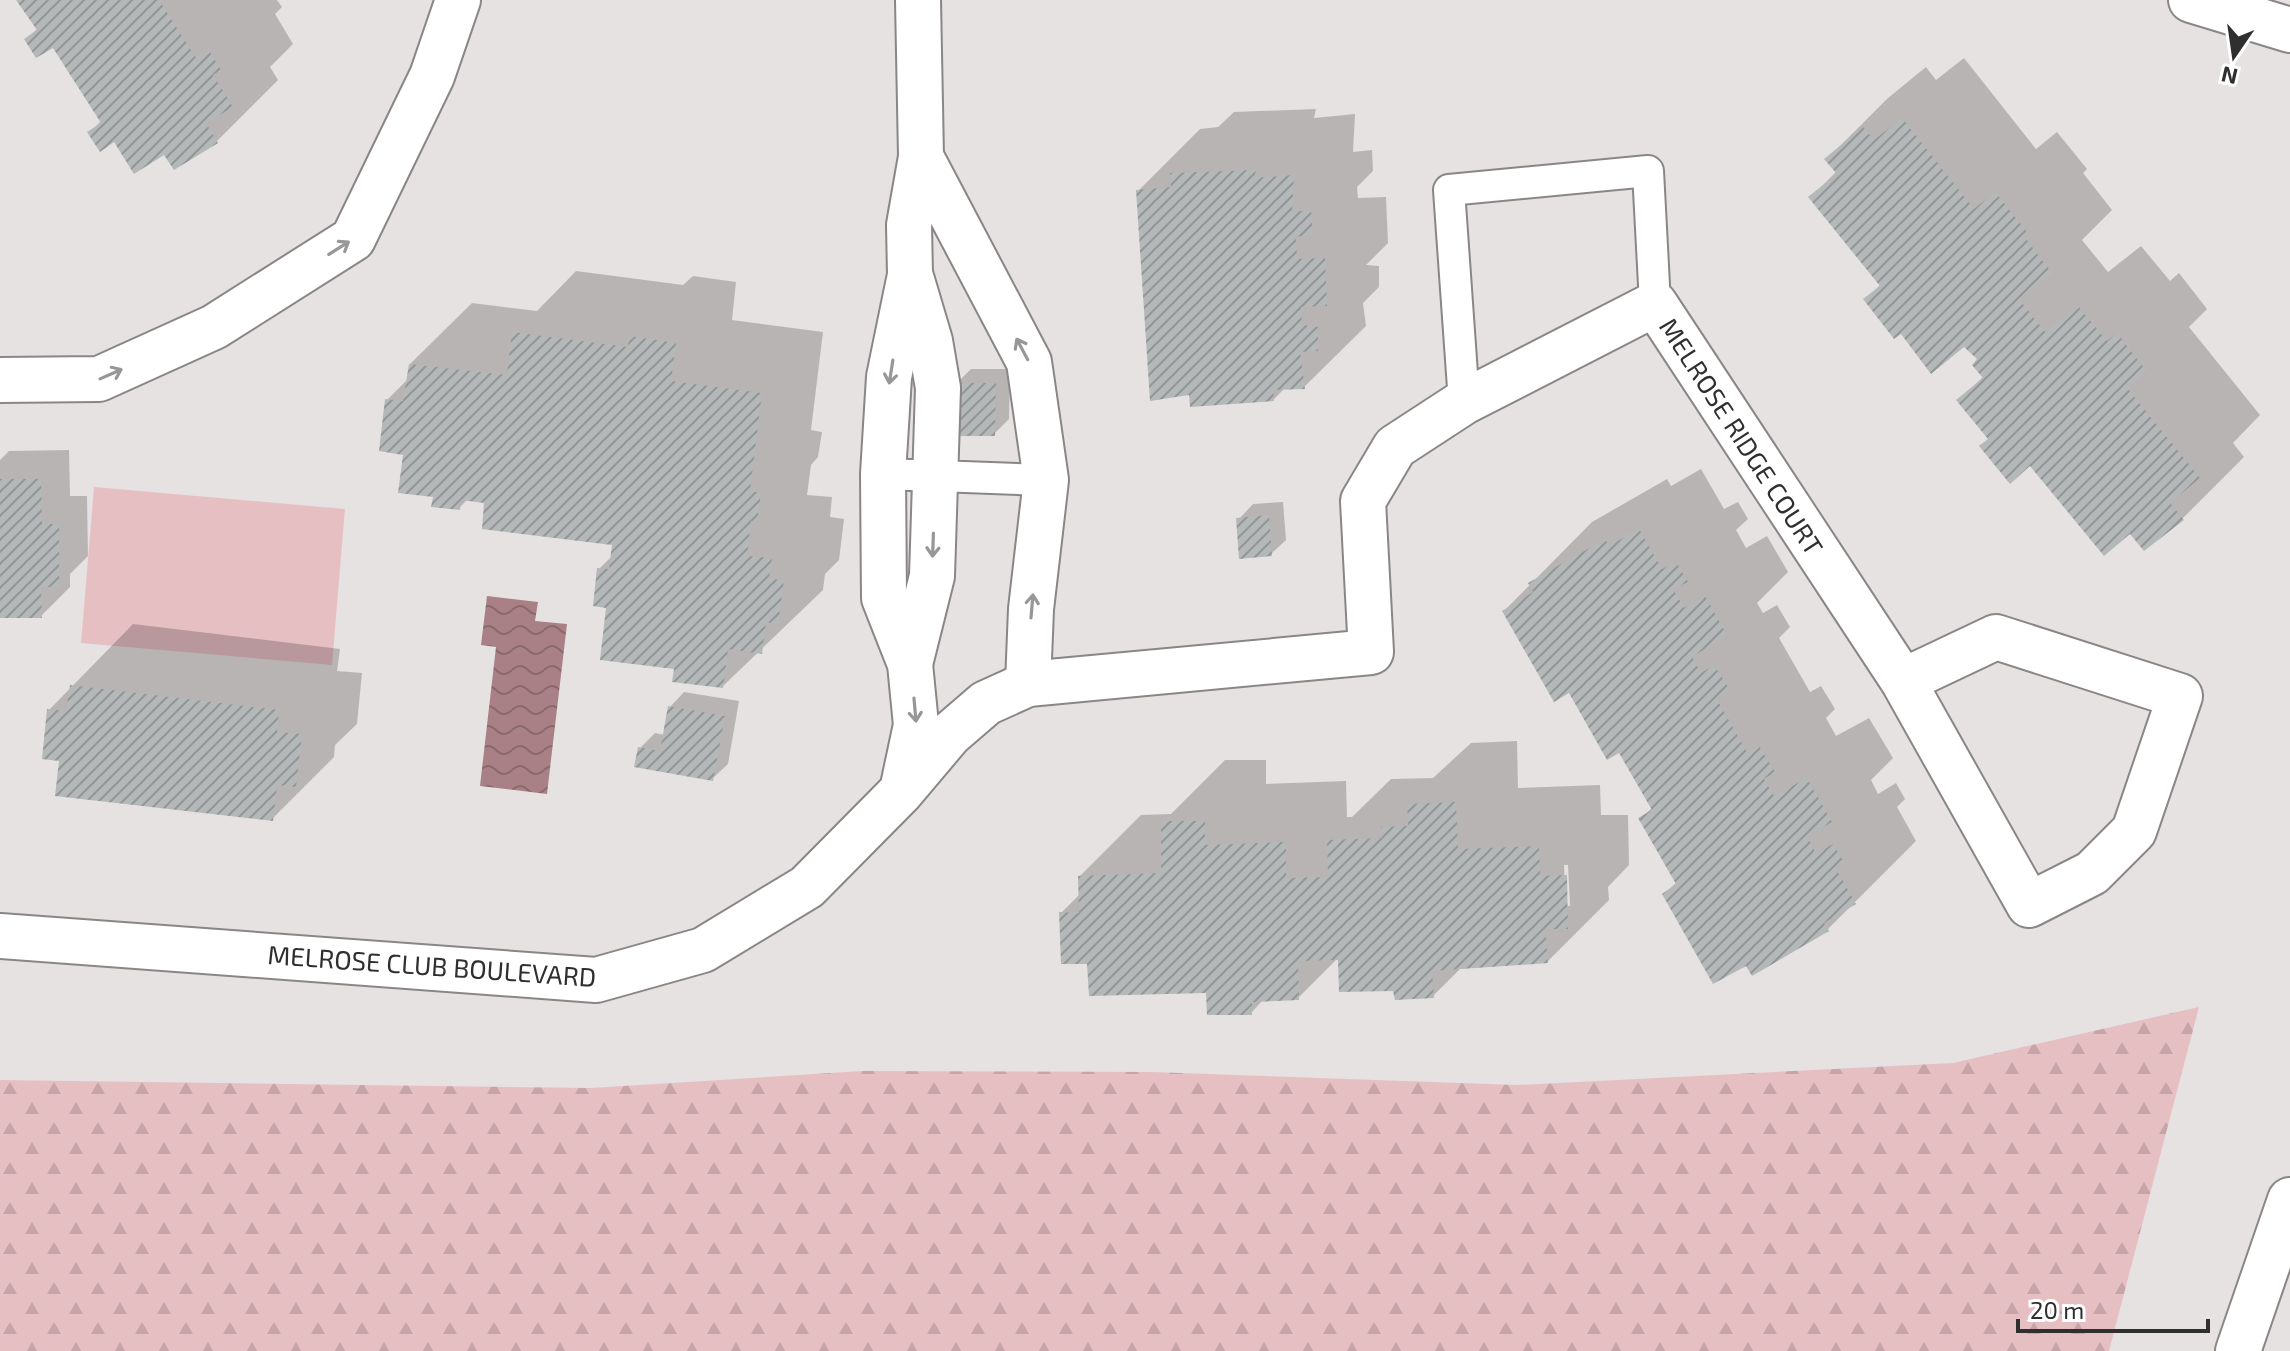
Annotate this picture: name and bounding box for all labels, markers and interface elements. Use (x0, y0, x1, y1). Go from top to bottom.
north arrow (2194, 16, 2274, 96)
text: N (2219, 62, 2240, 91)
one-way arrow (327, 240, 349, 257)
street label: MELROSE RIDGE COURT (1654, 312, 1830, 560)
one-way arrow (1014, 338, 1030, 362)
one-way arrow (883, 359, 898, 384)
one-way arrow (99, 365, 123, 380)
one-way arrow (925, 531, 940, 558)
one-way arrow (1025, 593, 1040, 620)
one-way arrow (907, 696, 922, 723)
street label: MELROSE CLUB BOULEVARD (267, 938, 597, 992)
scale bar (2018, 1283, 2208, 1333)
text: 20 m (2030, 1295, 2084, 1324)

